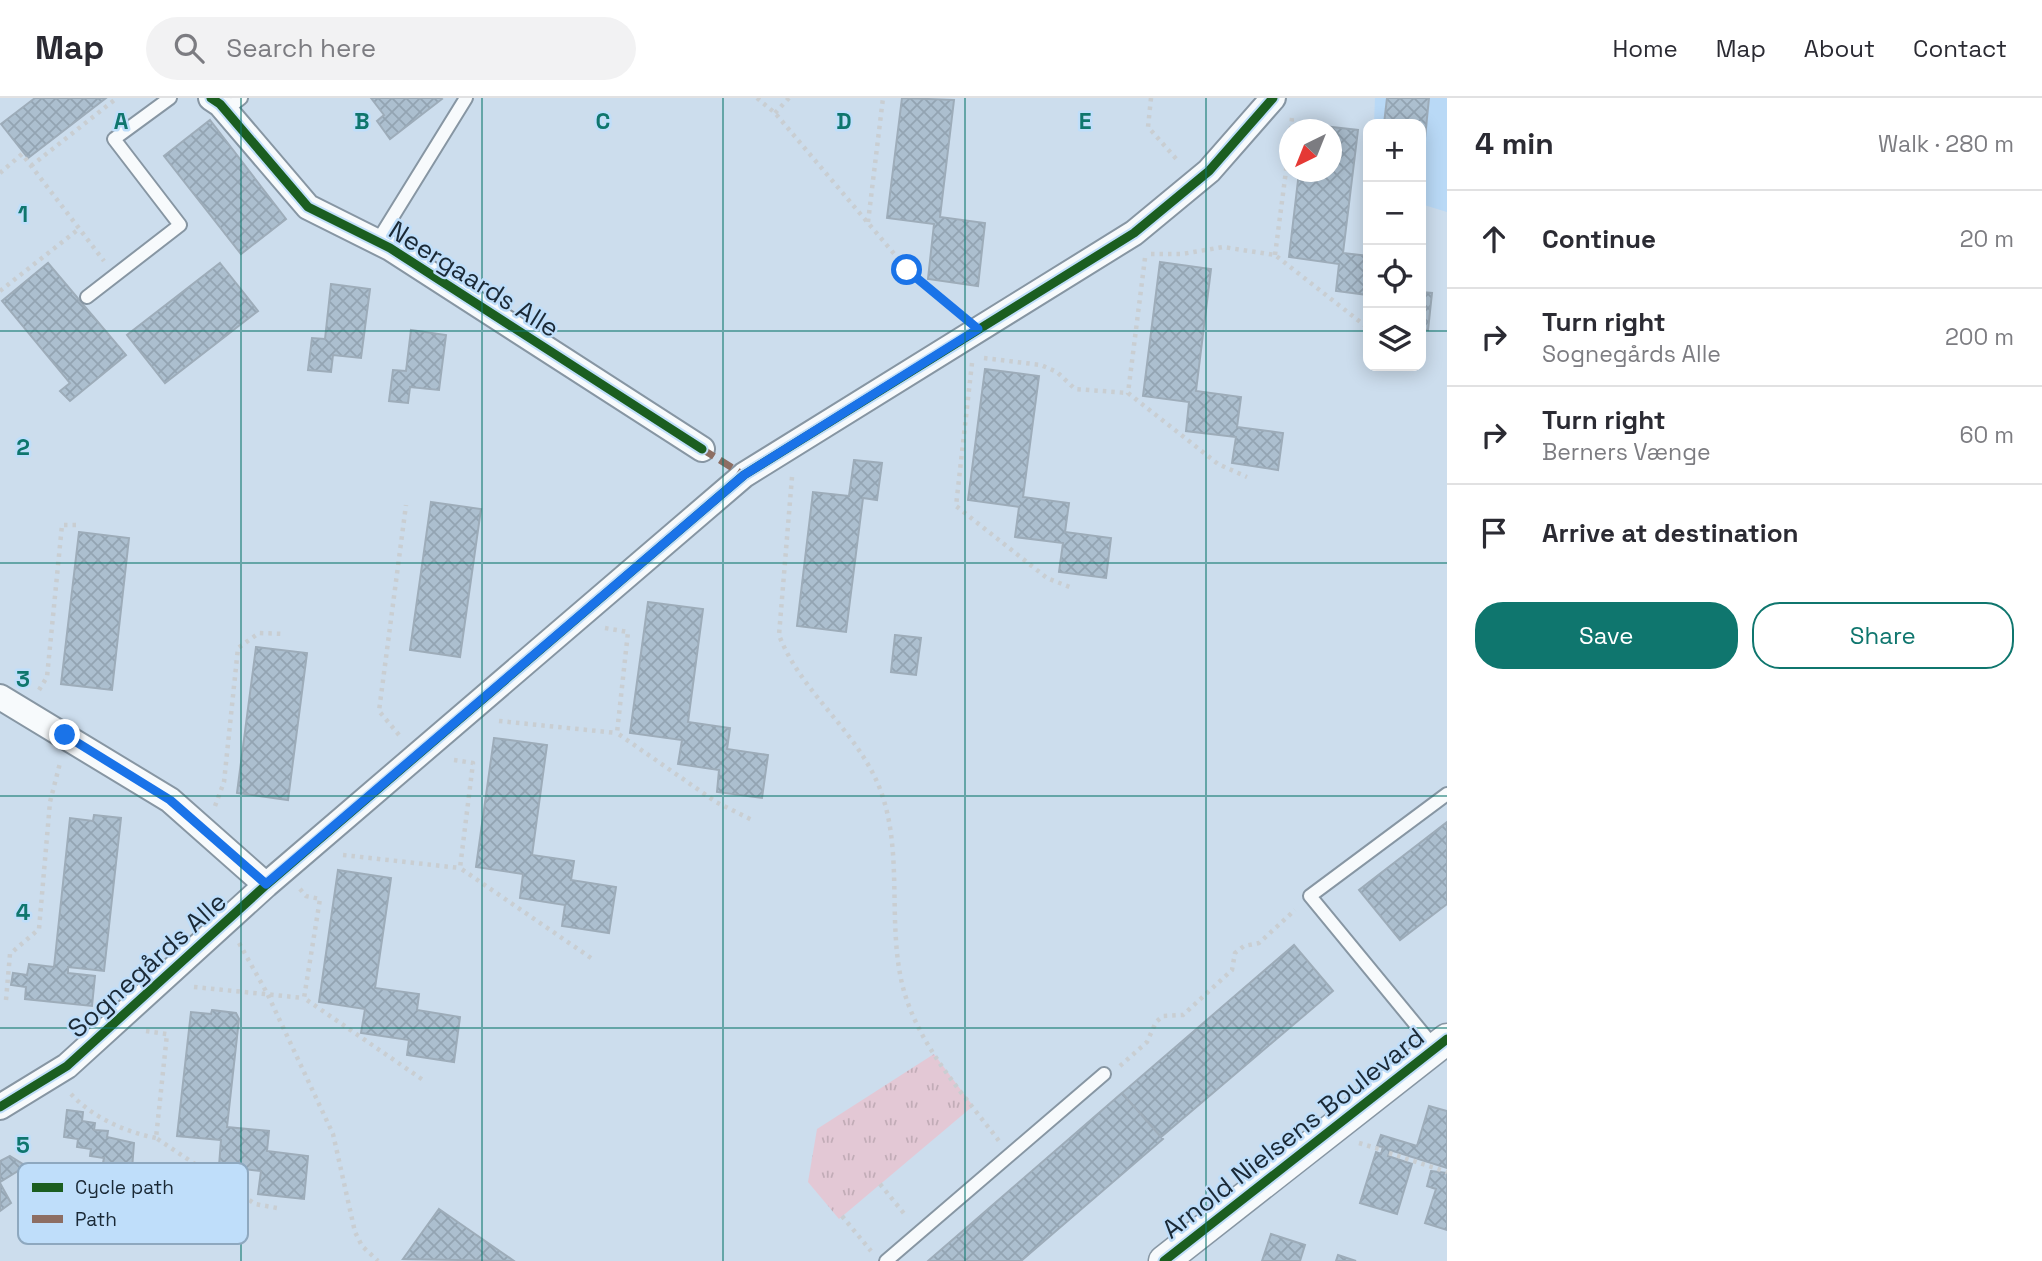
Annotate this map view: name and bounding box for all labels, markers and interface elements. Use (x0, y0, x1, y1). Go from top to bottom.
search box (146, 17, 636, 80)
text: Map (35, 27, 104, 69)
icon: search (170, 29, 208, 67)
text: Search here (226, 31, 376, 65)
text: Home (1612, 33, 1678, 64)
text: Map (1716, 33, 1766, 64)
text: About (1804, 33, 1875, 64)
text: Contact (1913, 33, 2007, 64)
text: A (114, 106, 129, 136)
text: B (354, 106, 370, 136)
text: C (596, 106, 610, 136)
text: D (836, 106, 852, 136)
text: E (1079, 106, 1091, 136)
north arrow (1279, 119, 1342, 182)
map controls (1363, 119, 1426, 371)
button: + (1363, 119, 1426, 182)
text: 4 min (1475, 124, 1554, 163)
text: Walk · 280 m (1878, 129, 2014, 159)
button: − (1363, 182, 1426, 245)
text: 1 (18, 199, 28, 229)
street label: Neergaards Alle (382, 213, 566, 345)
icon: ahead (1475, 220, 1513, 258)
text: Continue (1542, 222, 1656, 256)
text: 20 m (1960, 224, 2014, 254)
button: locate (1363, 245, 1426, 308)
route start (891, 254, 922, 285)
text: Turn right (1542, 305, 1666, 339)
button: layers (1363, 308, 1426, 371)
icon: right (1475, 318, 1513, 356)
text: 200 m (1945, 322, 2014, 352)
text: Sognegårds Alle (1542, 339, 1721, 369)
text: Turn right (1542, 403, 1666, 437)
icon: right (1475, 416, 1513, 454)
text: 60 m (1959, 420, 2014, 450)
text: 2 (16, 432, 30, 462)
text: Berners Vænge (1542, 437, 1711, 467)
icon: arrive (1475, 514, 1513, 552)
text: Arrive at destination (1542, 516, 1799, 550)
button: Save (1475, 602, 1738, 669)
button: Share (1752, 602, 2014, 669)
text: 3 (16, 664, 30, 694)
route end (49, 719, 80, 750)
street label: Sognegårds Alle (60, 885, 234, 1045)
text: 4 (16, 897, 31, 927)
street label: Arnold Nielsens Boulevard (1155, 1020, 1431, 1246)
text: 5 (16, 1130, 30, 1160)
legend (18, 1163, 248, 1244)
text: Cycle path (75, 1175, 174, 1200)
text: Path (75, 1207, 117, 1232)

